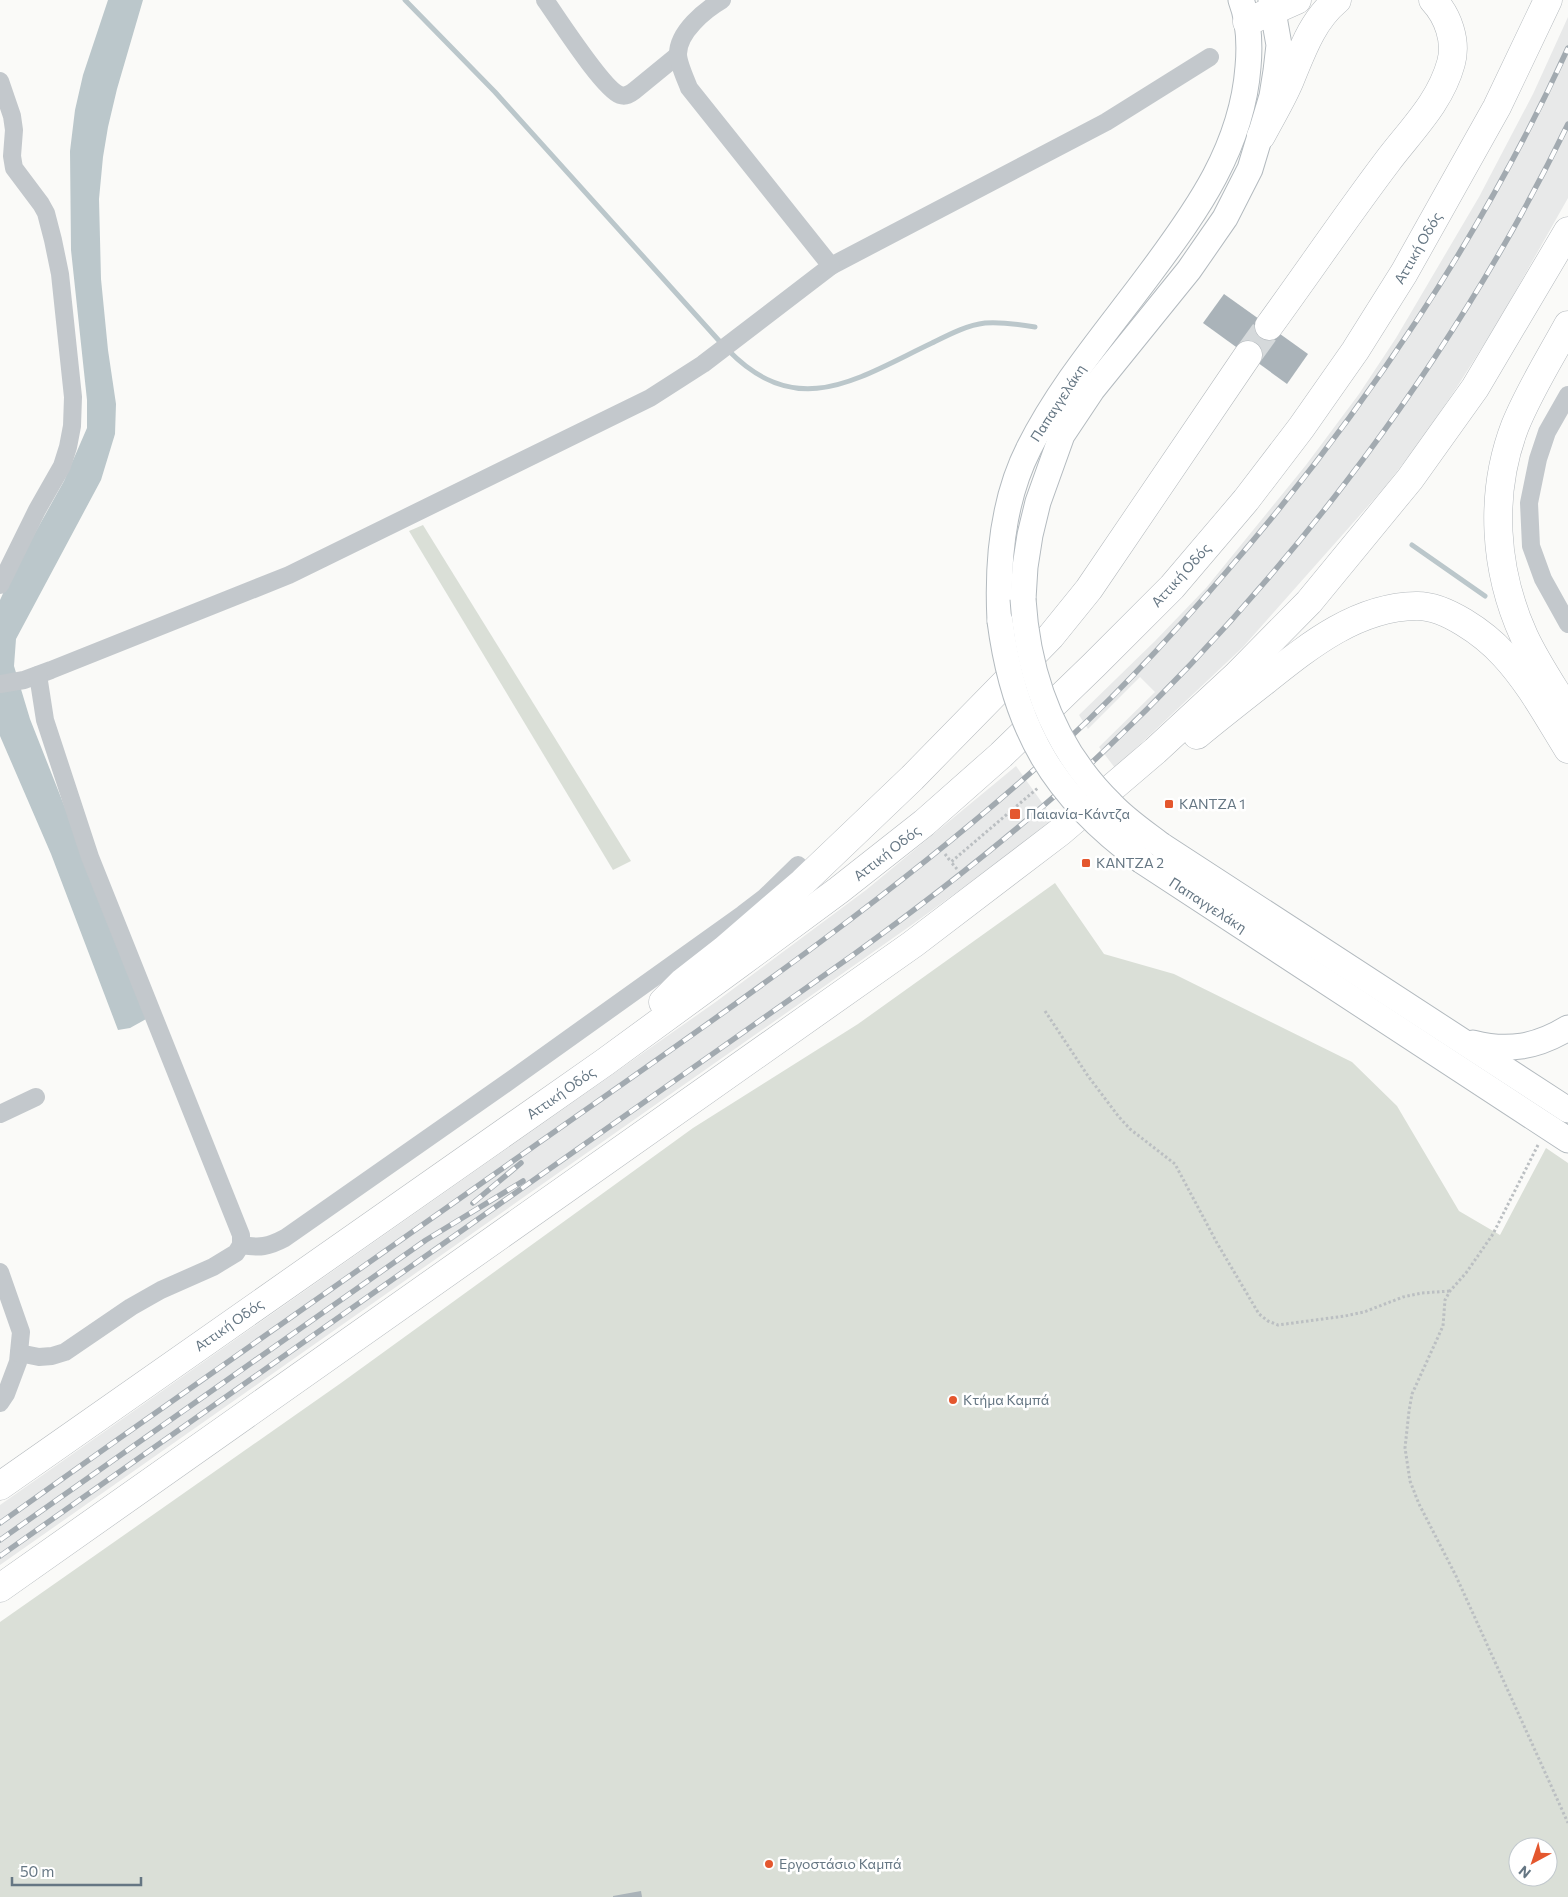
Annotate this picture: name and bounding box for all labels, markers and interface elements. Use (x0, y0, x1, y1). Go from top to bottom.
street label: Αττική Οδός (1390, 209, 1445, 287)
street label: Παπαγγελάκη (1026, 361, 1089, 445)
street label: Αττική Οδός (1147, 539, 1214, 610)
place label: ΚΑΝΤΖΑ 1 (1179, 795, 1245, 812)
marker: ΚΑΝΤΖΑ 1 (1163, 798, 1175, 810)
place label: Παιανία-Κάντζα (1026, 805, 1130, 822)
marker: Παιανία-Κάντζα (1008, 807, 1022, 821)
street label: Αττική Οδός (850, 821, 924, 884)
place label: ΚΑΝΤΖΑ 2 (1096, 854, 1164, 871)
marker: ΚΑΝΤΖΑ 2 (1080, 857, 1092, 869)
street label: Παπαγγελάκη (1166, 873, 1250, 936)
street label: Αττική Οδός (523, 1063, 599, 1123)
street label: Αττική Οδός (191, 1295, 267, 1355)
place label: Kτήμα Καμπά (963, 1391, 1049, 1408)
marker: Kτήμα Καμπά (947, 1394, 959, 1406)
north arrow (1508, 1837, 1558, 1887)
scale bar (12, 1854, 141, 1886)
place label: Εργοστάσιο Καμπά (779, 1855, 901, 1872)
marker: Εργοστάσιο Καμπά (763, 1858, 775, 1870)
text: 50 m (20, 1862, 54, 1880)
text: N (1515, 1862, 1534, 1882)

